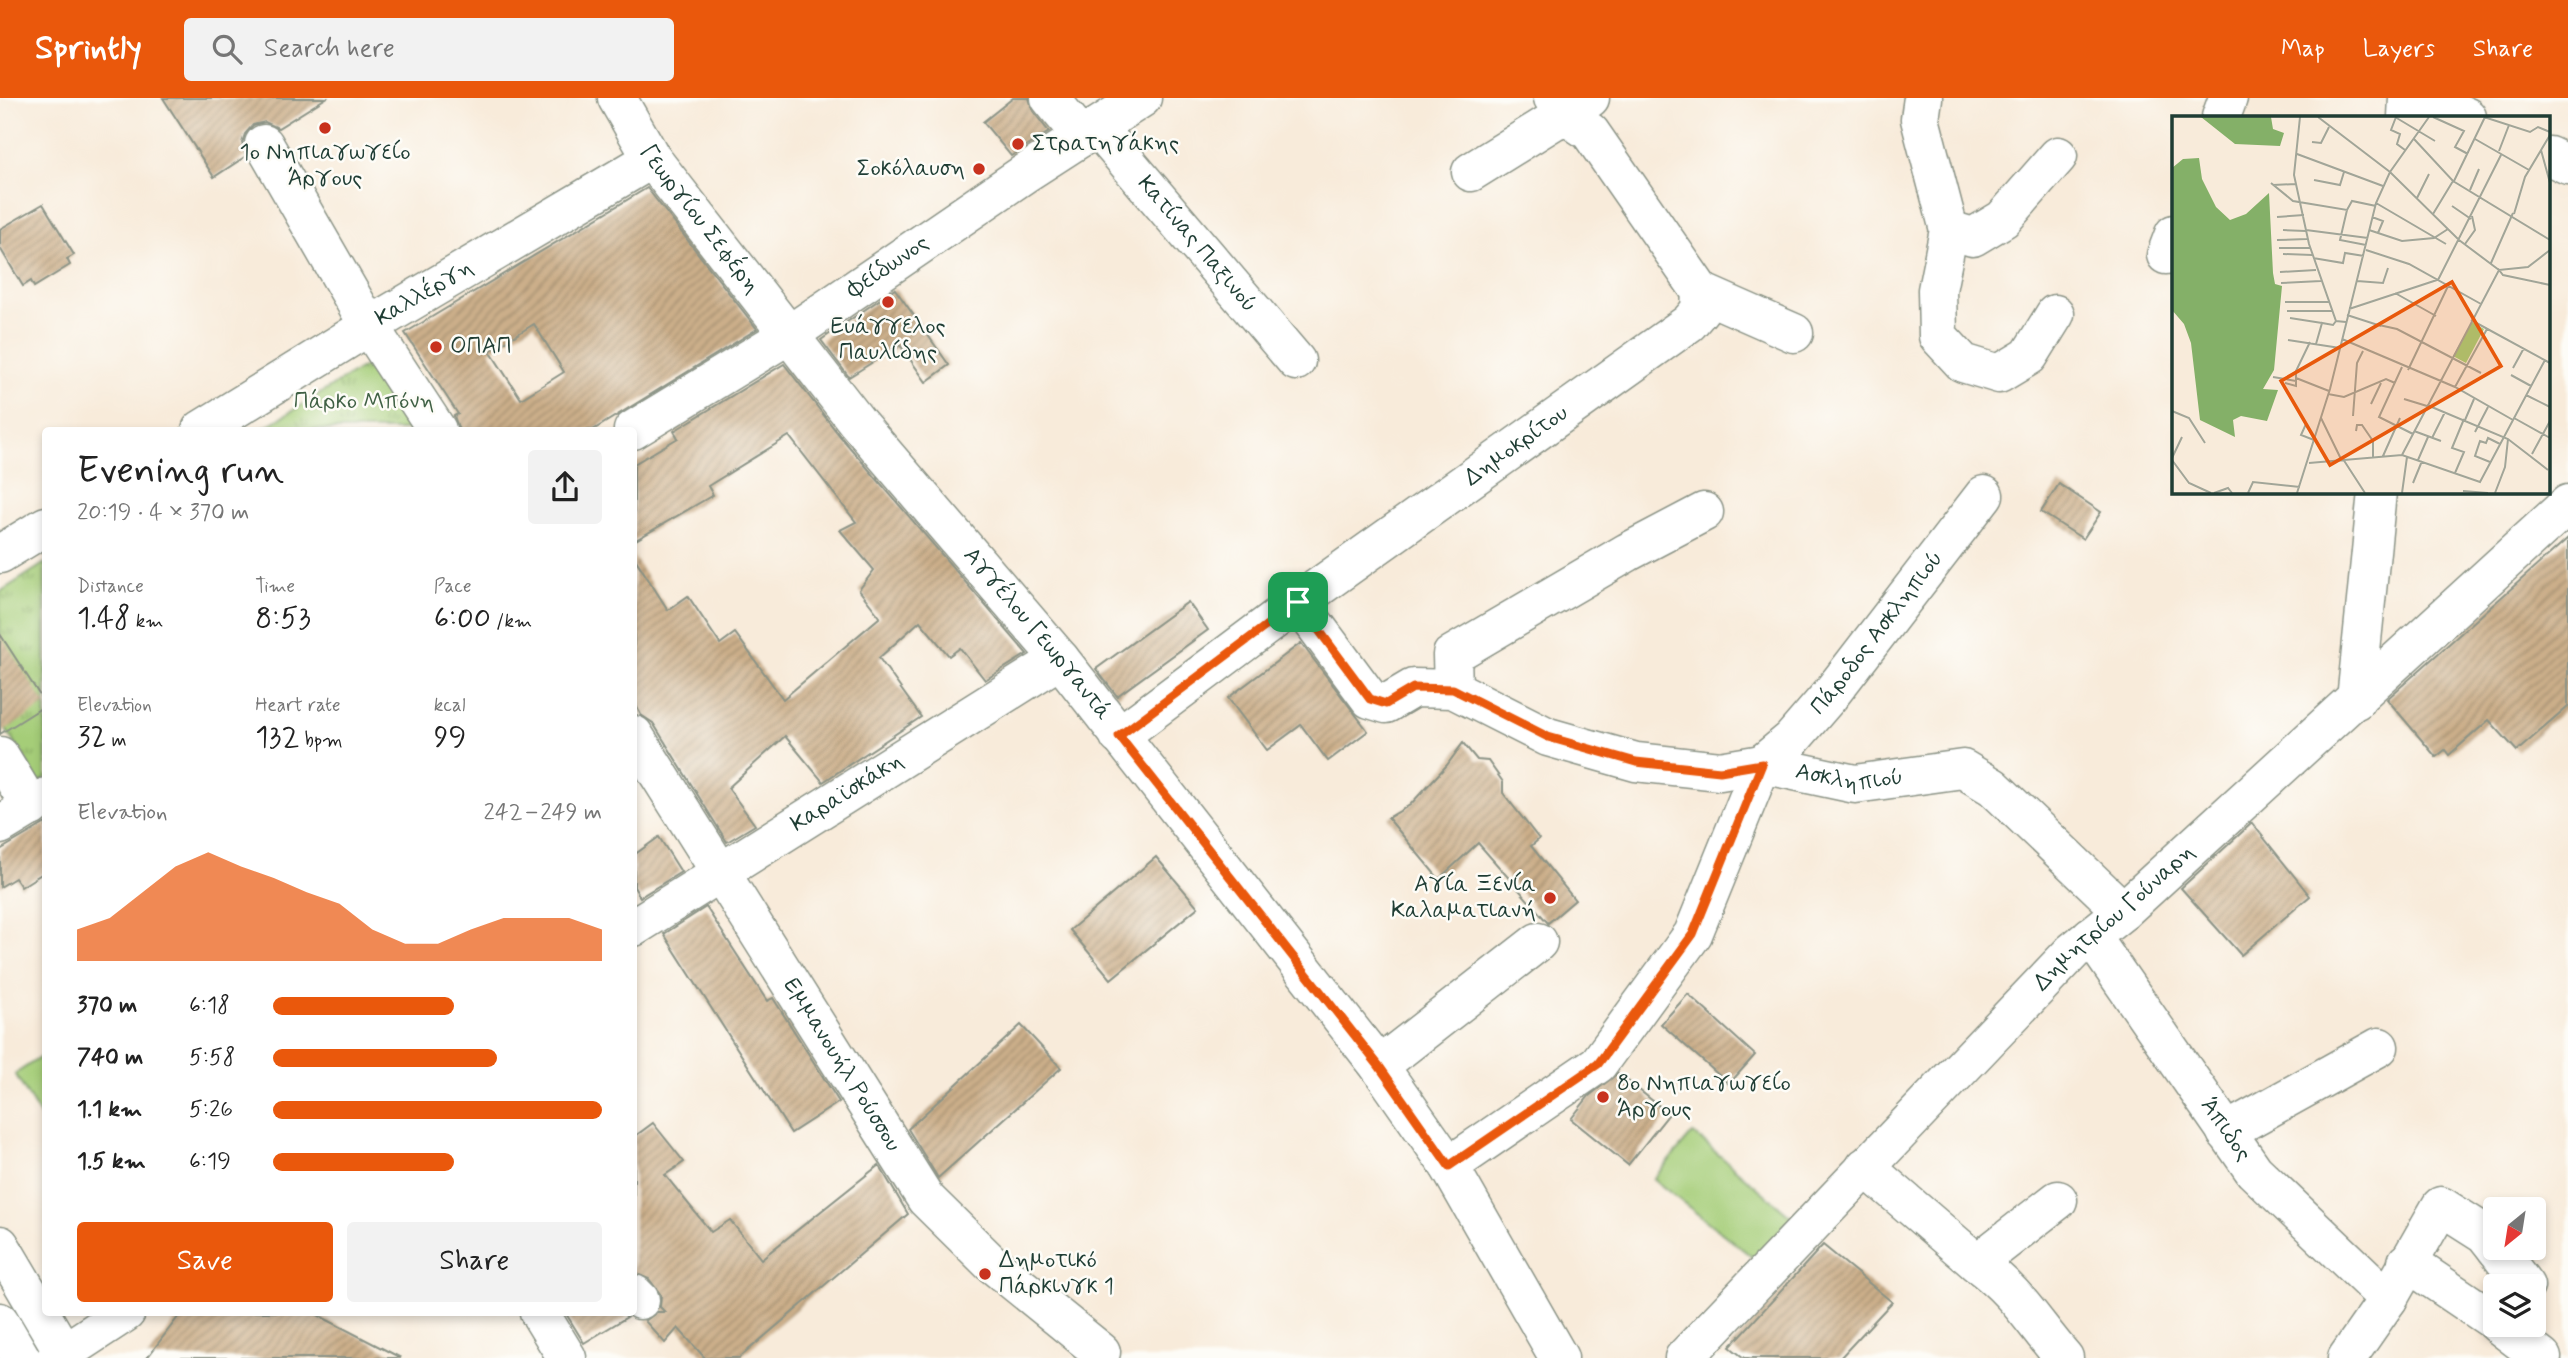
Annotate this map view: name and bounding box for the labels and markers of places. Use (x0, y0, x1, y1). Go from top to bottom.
marker: 1ο Νηπιαγωγείο Άργους (317, 120, 333, 136)
place label: Στρατηγάκης (1032, 129, 1179, 159)
marker: Στρατηγάκης (1010, 136, 1026, 152)
place label: 1ο Νηπιαγωγείο Άργους (239, 138, 411, 194)
place label: Σοκόλαυση (857, 154, 965, 184)
marker: Σοκόλαυση (971, 161, 987, 177)
marker: Ευάγγελος Παυλίδης (880, 294, 896, 310)
place label: Ευάγγελος Παυλίδης (830, 312, 946, 368)
place label: ΟΠΑΠ (450, 332, 512, 362)
marker: ΟΠΑΠ (428, 339, 444, 355)
pin (1268, 572, 1328, 632)
place label: Αγία Ξενία Καλαματιανή (1391, 870, 1536, 926)
marker: Αγία Ξενία Καλαματιανή (1542, 890, 1558, 906)
place label: 8ο Νηπιαγωγείο Άργους (1617, 1069, 1791, 1125)
marker: 8ο Νηπιαγωγείο Άργους (1595, 1089, 1611, 1105)
place label: Δημοτικό Πάρκινγκ 1 (999, 1246, 1114, 1302)
marker: Δημοτικό Πάρκινγκ 1 (977, 1266, 993, 1282)

